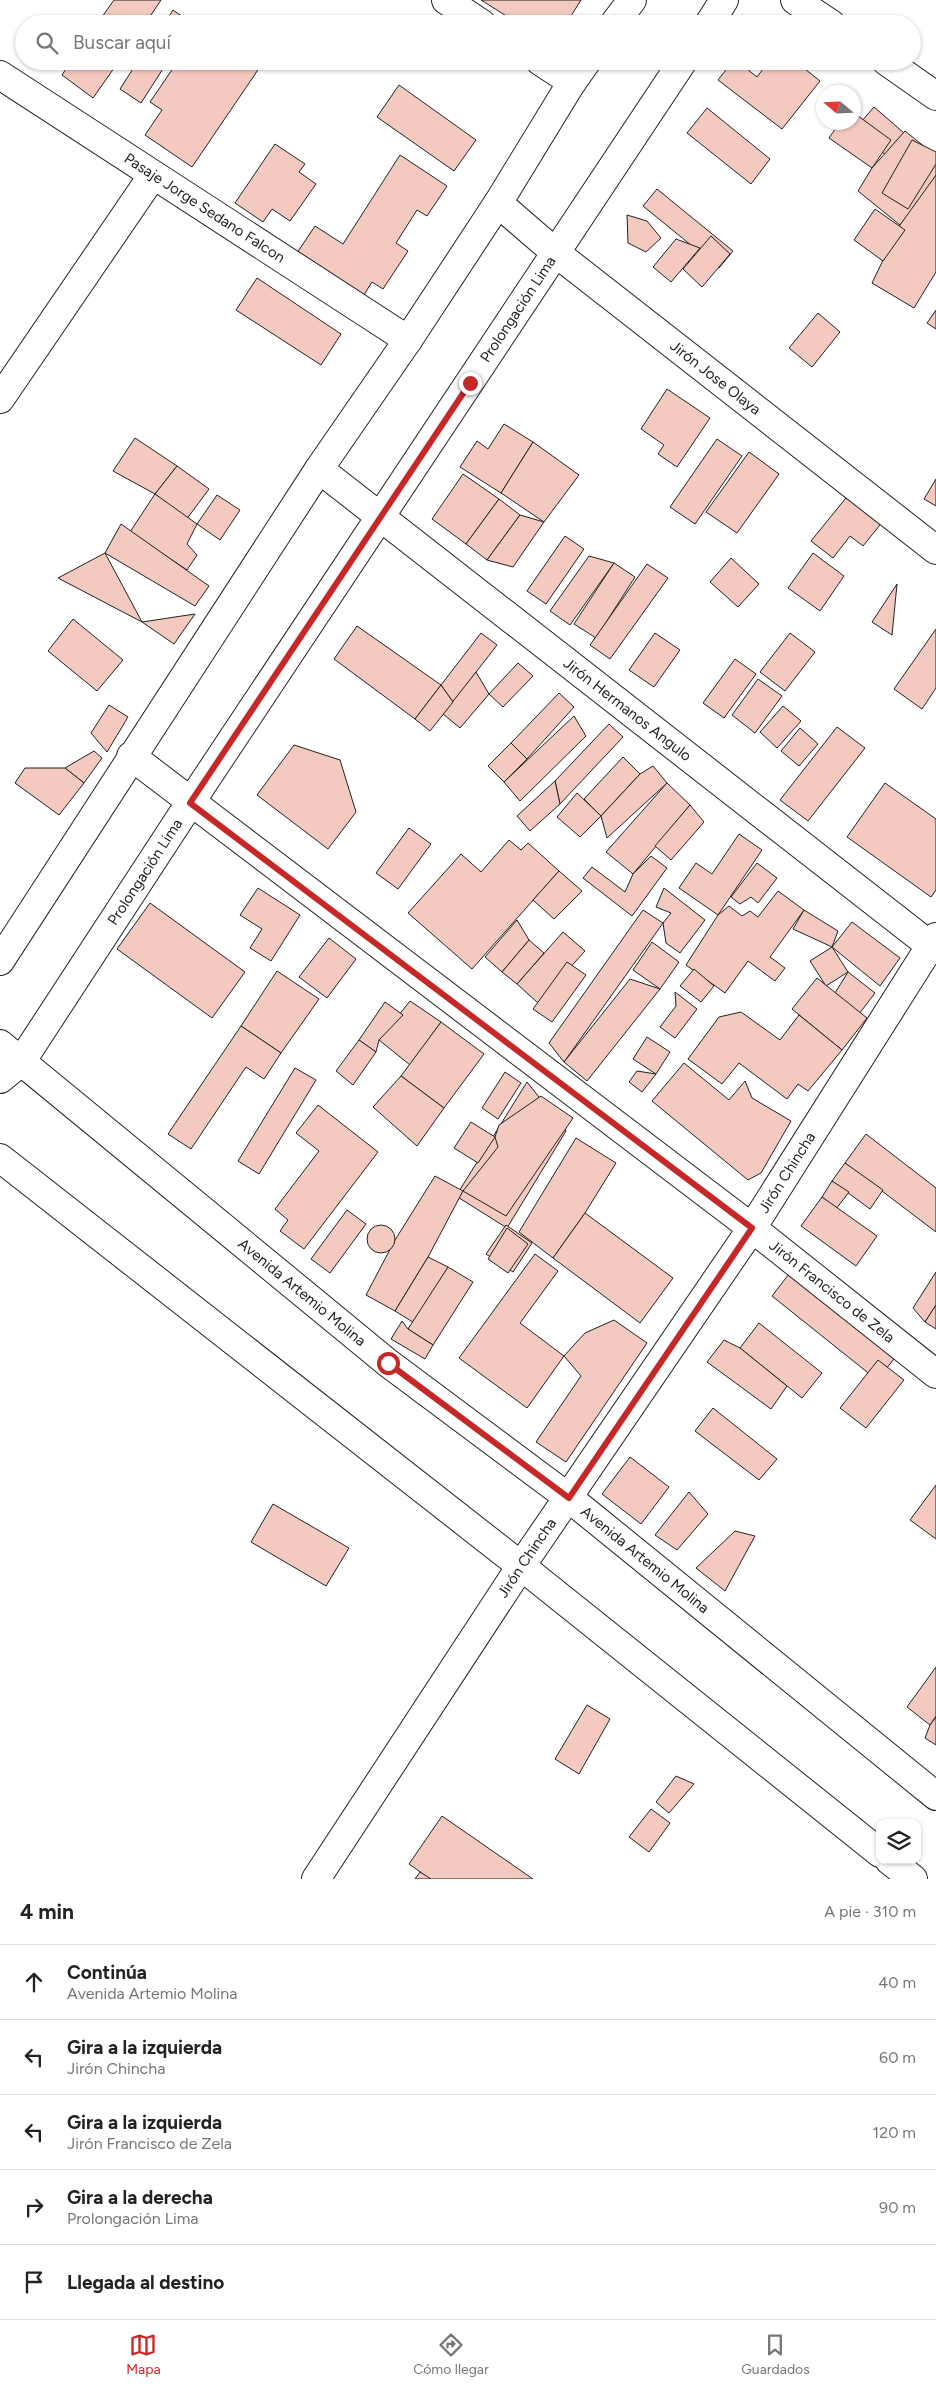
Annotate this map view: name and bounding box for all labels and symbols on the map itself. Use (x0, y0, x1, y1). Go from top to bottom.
north arrow (816, 85, 861, 130)
street label: Pasaje Jorge Sedano Falcon (121, 149, 288, 267)
street label: Prolongación Lima (476, 253, 560, 366)
street label: Jirón Jose Olaya (666, 337, 764, 419)
route end (459, 372, 482, 395)
street label: Jirón Hermanos Angulo (560, 654, 695, 765)
street label: Prolongación Lima (104, 815, 186, 928)
street label: Jirón Chincha (755, 1129, 819, 1217)
street label: Avenida Artemio Molina (235, 1235, 369, 1350)
street label: Jirón Francisco de Zela (766, 1236, 898, 1347)
route start (377, 1352, 400, 1375)
street label: Avenida Artemio Molina (577, 1502, 713, 1617)
street label: Jirón Chincha (494, 1515, 560, 1601)

